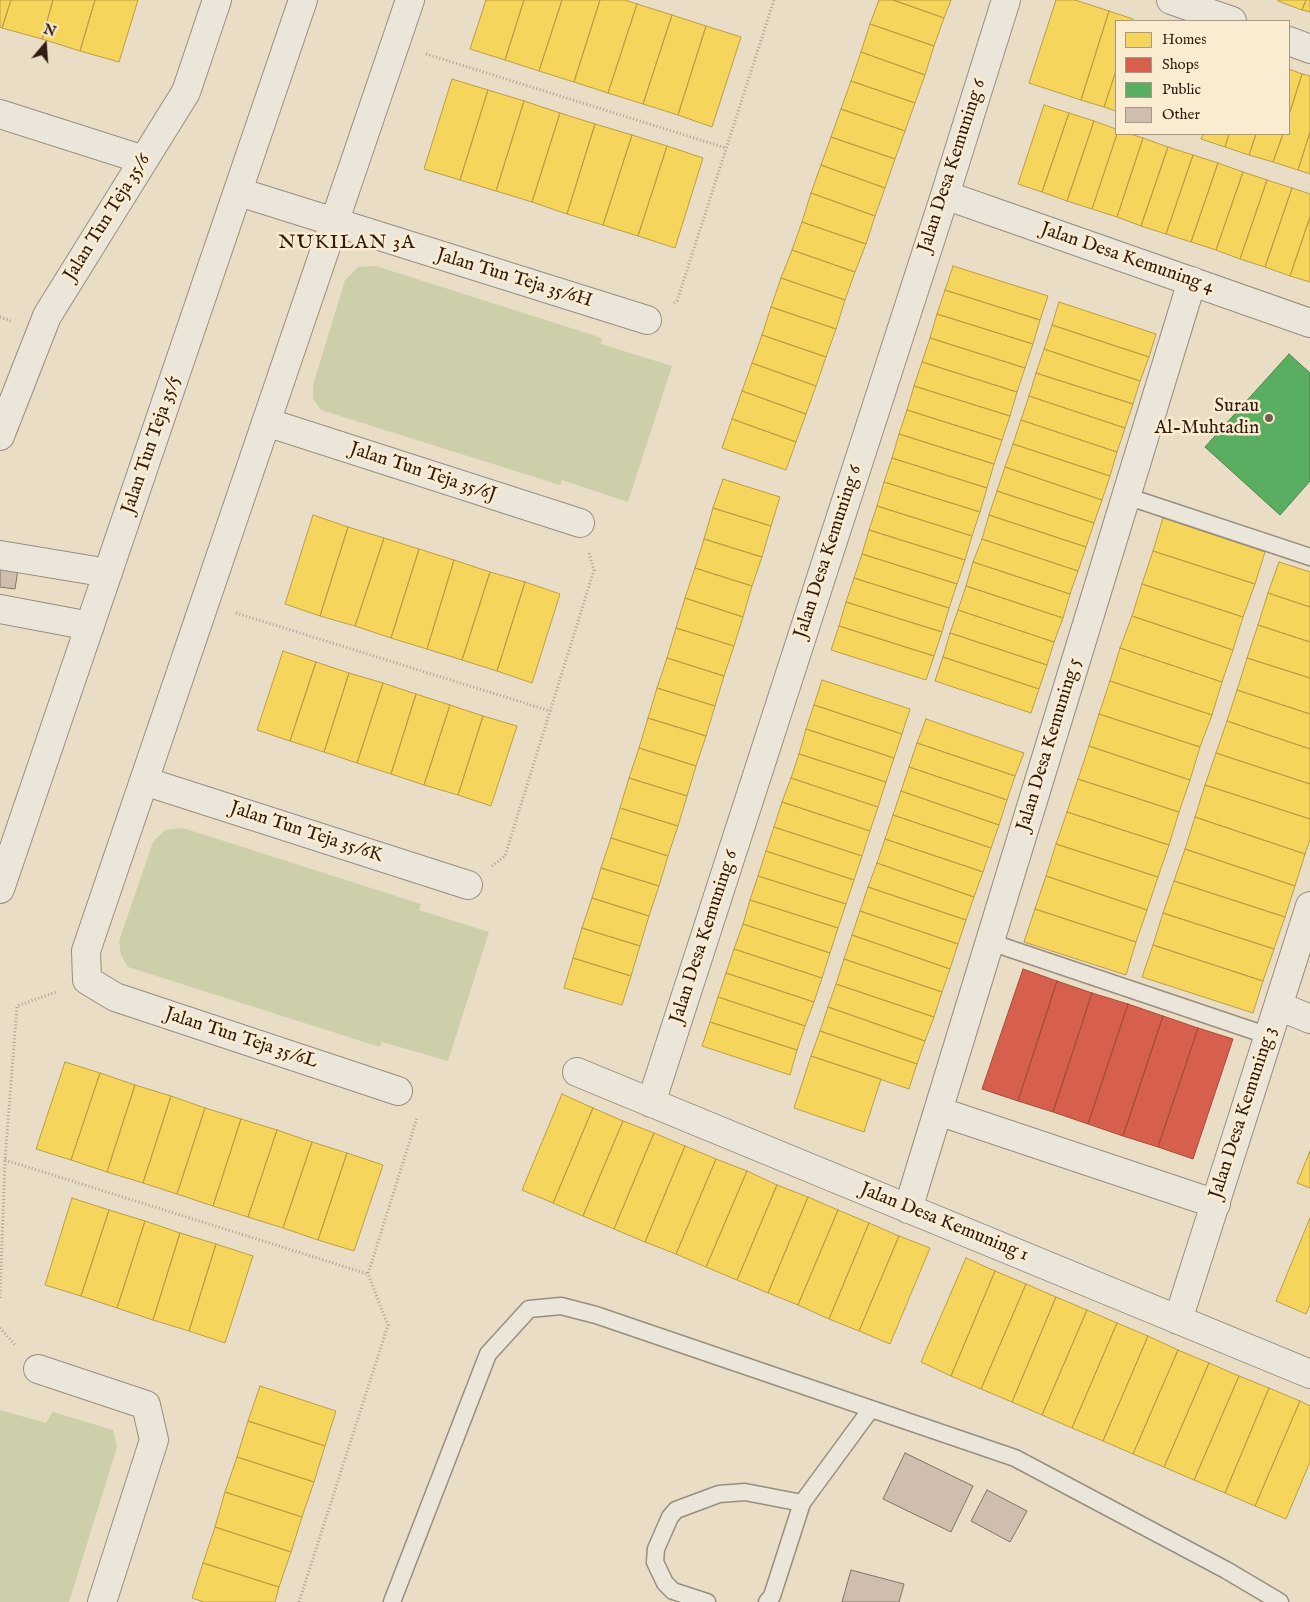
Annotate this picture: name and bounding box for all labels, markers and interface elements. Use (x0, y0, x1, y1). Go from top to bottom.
north arrow (20, 20, 70, 70)
text: N (41, 20, 58, 41)
legend (1115, 20, 1290, 135)
text: Homes (1162, 30, 1206, 49)
text: Shops (1162, 55, 1199, 74)
street label: Jalan Desa Kemuning 6 (914, 76, 992, 256)
text: Public (1162, 80, 1201, 99)
text: Other (1162, 105, 1200, 124)
street label: Jalan Tun Teja 35/6 (60, 150, 156, 286)
street label: Jalan Desa Kemuning 4 (1037, 219, 1217, 299)
district label: NUKILAN 3A (277, 232, 417, 256)
street label: Jalan Tun Teja 35/6H (433, 244, 595, 314)
street label: Jalan Tun Teja 35/5 (118, 373, 186, 517)
place label: Surau Al-Muhtadin (1154, 396, 1259, 440)
marker: Surau Al-Muhtadin (1263, 412, 1275, 424)
street label: Jalan Tun Teja 35/6J (347, 438, 499, 508)
street label: Jalan Desa Kemuning 6 (790, 462, 868, 642)
street label: Jalan Desa Kemuning 5 (1013, 656, 1087, 834)
street label: Jalan Tun Teja 35/6K (227, 798, 385, 868)
street label: Jalan Desa Kemuning 6 (666, 847, 744, 1027)
street label: Jalan Tun Teja 35/6L (162, 1004, 320, 1074)
street label: Jalan Desa Kemuning 3 (1205, 1024, 1283, 1202)
street label: Jalan Desa Kemuning 1 (856, 1179, 1032, 1267)

